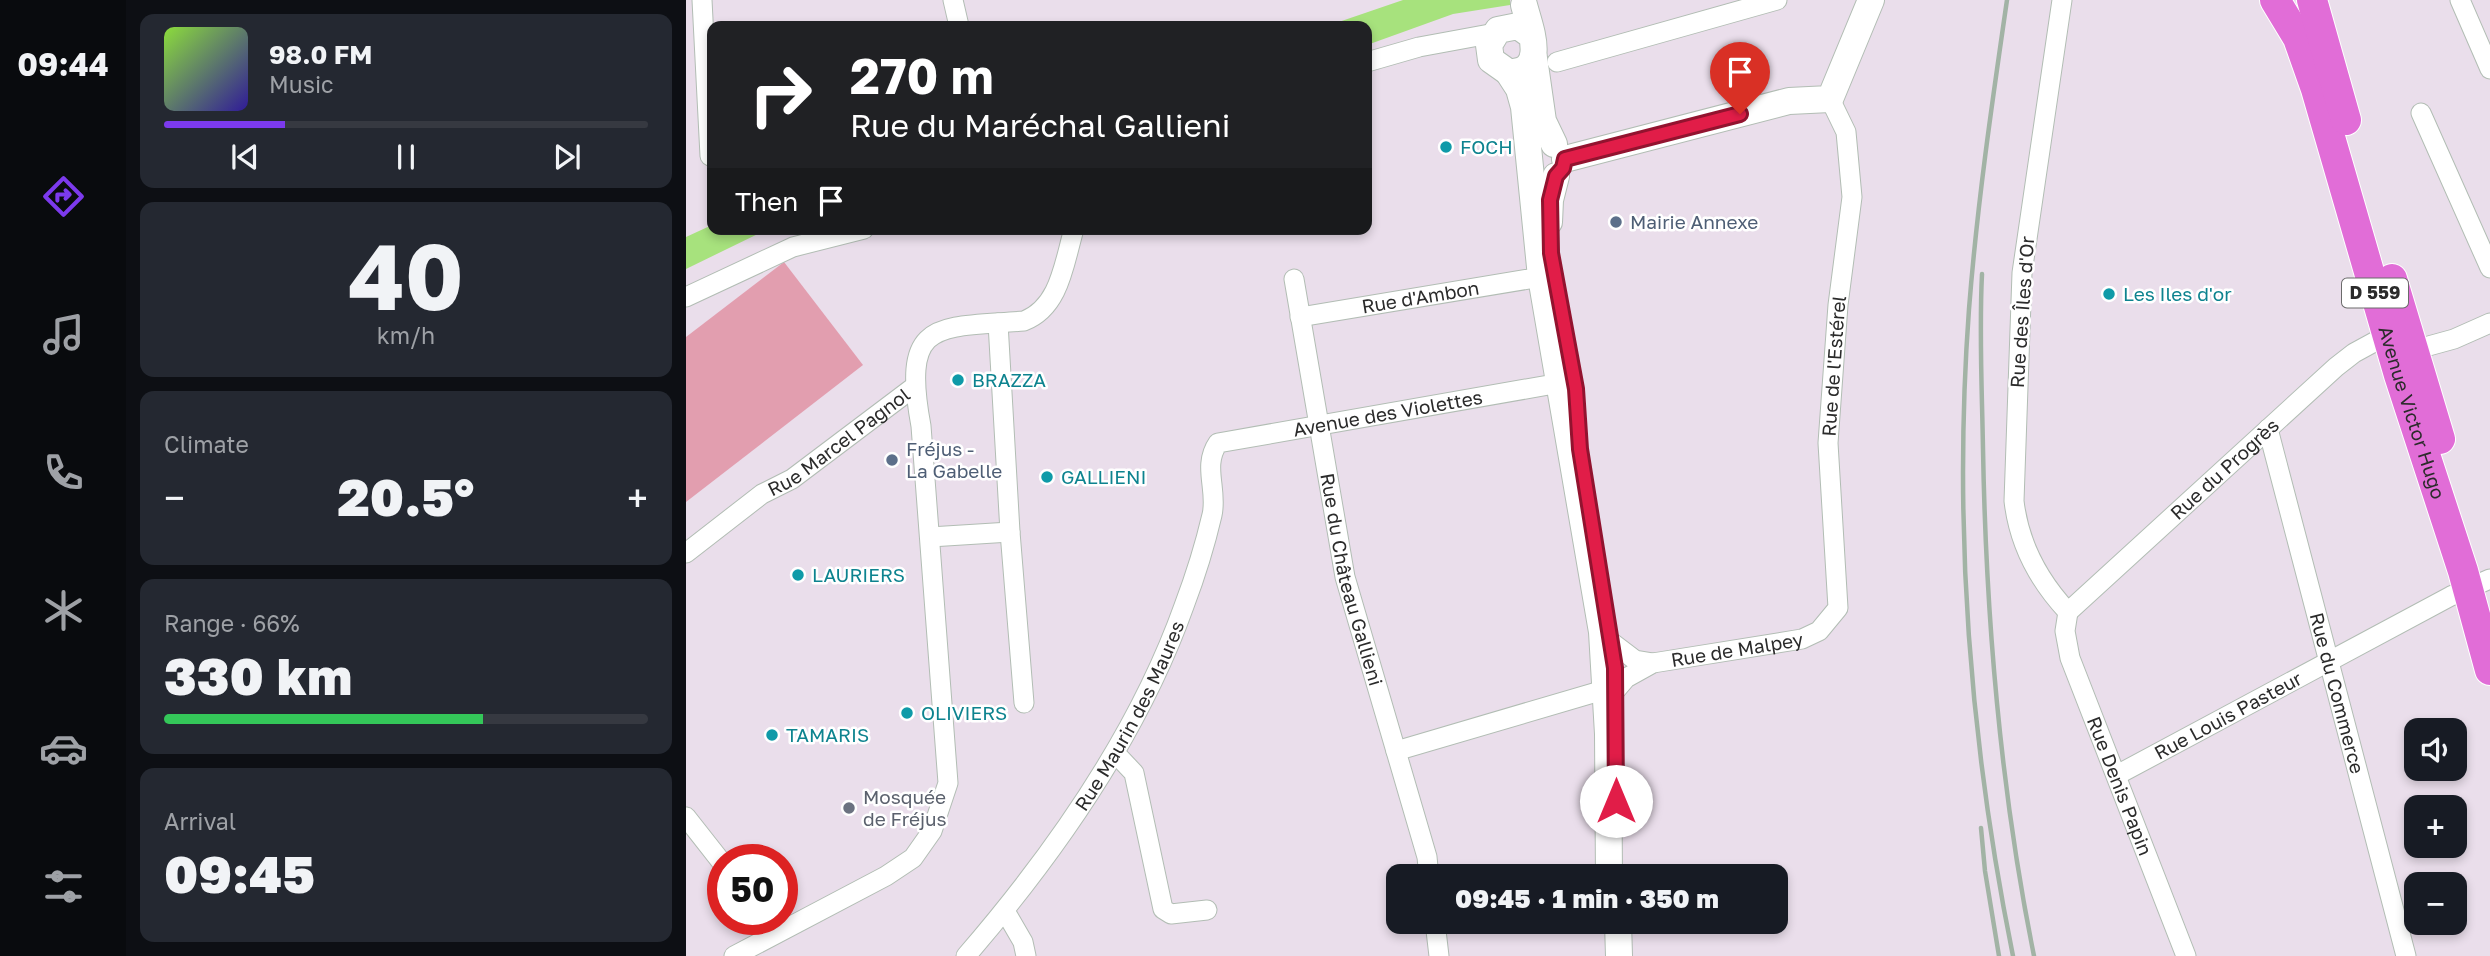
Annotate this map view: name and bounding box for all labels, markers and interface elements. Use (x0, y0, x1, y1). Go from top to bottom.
text: 98.0 FM (269, 39, 372, 70)
pin (1710, 42, 1770, 114)
text: 09:44 (17, 45, 109, 83)
text: 270 m (850, 46, 994, 105)
icon: right (735, 49, 826, 140)
icon: arrive (1721, 53, 1759, 91)
text: Music (269, 70, 334, 98)
text: Rue du Maréchal Gallieni (850, 106, 1230, 144)
place label: FOCH (1460, 135, 1513, 158)
icon: previous (226, 138, 264, 176)
icon: pause (387, 138, 425, 176)
icon: next (548, 138, 586, 176)
marker: FOCH (1438, 139, 1454, 155)
icon: directions (39, 172, 88, 221)
icon: arrive (812, 182, 850, 220)
text: Then (735, 186, 798, 217)
place label: Mairie Annexe (1630, 210, 1758, 233)
marker: Mairie Annexe (1608, 214, 1624, 230)
text: 40 (348, 221, 464, 330)
street label: Rue des Îles d'Or (2005, 235, 2038, 389)
street label: Rue d'Ambon (1360, 275, 1481, 318)
road number: D 559 (2342, 278, 2408, 307)
place label: Les Iles d'or (2123, 282, 2232, 305)
marker: Les Iles d'or (2101, 286, 2117, 302)
street label: Rue de l'Estérel (1816, 294, 1850, 437)
icon: music (39, 310, 88, 359)
text: km/h (377, 321, 435, 349)
street label: Avenue Victor Hugo (2374, 323, 2451, 502)
place label: BRAZZA (972, 368, 1046, 391)
marker: BRAZZA (950, 372, 966, 388)
street label: Rue Marcel Pagnol (763, 382, 914, 500)
street label: Avenue des Violettes (1291, 385, 1484, 441)
street label: Rue du Progrès (2165, 413, 2283, 524)
text: Climate (164, 430, 249, 458)
place label: Fréjus - La Gabelle (906, 437, 1002, 482)
icon: phone (39, 448, 88, 497)
marker: Fréjus - La Gabelle (884, 452, 900, 468)
text: 20.5° (338, 465, 474, 527)
place label: GALLIENI (1061, 465, 1146, 488)
marker: GALLIENI (1039, 469, 1055, 485)
street label: Rue du Château Gallieni (1316, 471, 1388, 688)
text: − (164, 475, 185, 520)
text: + (627, 475, 648, 520)
place label: LAURIERS (812, 563, 905, 586)
marker: LAURIERS (790, 567, 806, 583)
icon: climate (39, 586, 88, 635)
text: Range · 66% (164, 609, 300, 637)
street label: Rue du Commerce (2306, 610, 2370, 776)
street label: Rue Maurin des Maures (1069, 617, 1188, 815)
street label: Rue de Malpey (1669, 627, 1805, 671)
text: 330 km (164, 644, 352, 706)
street label: Rue Louis Pasteur (2150, 666, 2306, 764)
place label: OLIVIERS (921, 701, 1007, 724)
marker: OLIVIERS (899, 705, 915, 721)
street label: Rue Denis Papin (2083, 713, 2158, 859)
map controls (2404, 718, 2467, 935)
button: sound (2404, 718, 2467, 781)
place label: TAMARIS (786, 723, 869, 746)
icon: car (39, 724, 88, 773)
marker: TAMARIS (764, 727, 780, 743)
position arrow (1579, 764, 1653, 838)
place label: Mosquée de Fréjus (863, 785, 947, 830)
button: + (2404, 795, 2467, 858)
marker: Mosquée de Fréjus (841, 800, 857, 816)
text: Arrival (164, 807, 236, 835)
text: 09:45 (164, 842, 315, 904)
speed limit sign: 50 (707, 844, 798, 935)
icon: filters (39, 862, 88, 911)
button: − (2404, 872, 2467, 935)
text: 09:45 · 1 min · 350 m (1455, 883, 1719, 914)

